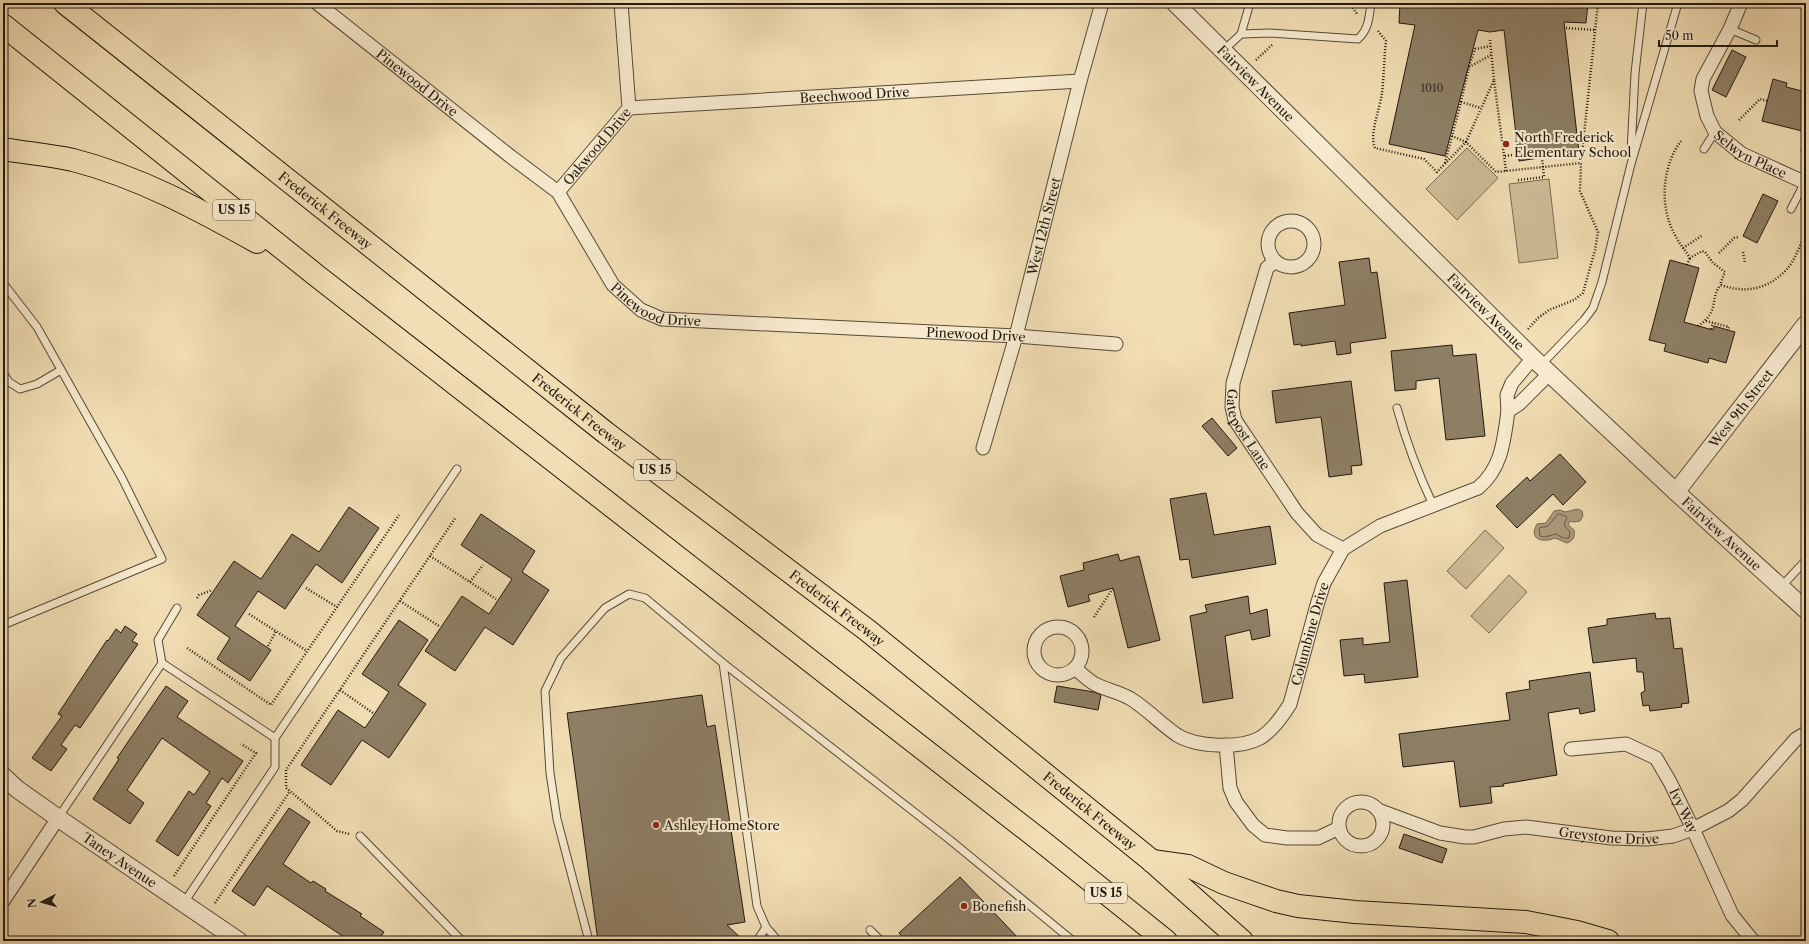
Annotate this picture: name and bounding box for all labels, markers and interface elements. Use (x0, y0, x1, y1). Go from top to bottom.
scale bar (1659, 22, 1777, 48)
text: 50 m (1665, 28, 1694, 43)
street label: Fairview Avenue (1214, 42, 1298, 125)
street label: Pinewood Drive (373, 45, 461, 120)
house number: 1010 (1420, 81, 1444, 95)
street label: Beechwood Drive (799, 83, 910, 106)
street label: Oakwood Drive (559, 104, 634, 188)
street label: Selwyn Place (1711, 127, 1789, 181)
place label: North Frederick Elementary School (1514, 129, 1632, 160)
marker: North Frederick Elementary School (1501, 139, 1511, 149)
street label: Frederick Freeway (275, 168, 376, 253)
street label: West 12th Street (1023, 175, 1064, 278)
road number: US 15 (213, 200, 255, 220)
street label: Fairview Avenue (1444, 270, 1528, 353)
street label: Pinewood Drive (608, 279, 701, 329)
street label: Pinewood Drive (926, 324, 1026, 345)
street label: West 9th Street (1705, 365, 1776, 451)
street label: Frederick Freeway (529, 370, 630, 454)
street label: Gatepost Lane (1224, 388, 1274, 473)
road number: US 15 (634, 460, 676, 480)
street label: Fairview Avenue (1679, 493, 1765, 574)
street label: Frederick Freeway (786, 566, 889, 650)
street label: Columbine Drive (1287, 580, 1332, 687)
street label: Frederick Freeway (1040, 768, 1140, 854)
street label: Ivy Way (1666, 785, 1702, 836)
place label: Ashley HomeStore (663, 817, 780, 833)
marker: Ashley HomeStore (651, 820, 661, 830)
street label: Greystone Drive (1558, 823, 1660, 847)
street label: Taney Avenue (79, 829, 160, 891)
north arrow (22, 882, 62, 922)
road number: US 15 (1085, 883, 1127, 903)
text: N (25, 897, 40, 909)
place label: Bonefish (972, 898, 1026, 914)
marker: Bonefish (959, 901, 969, 911)

